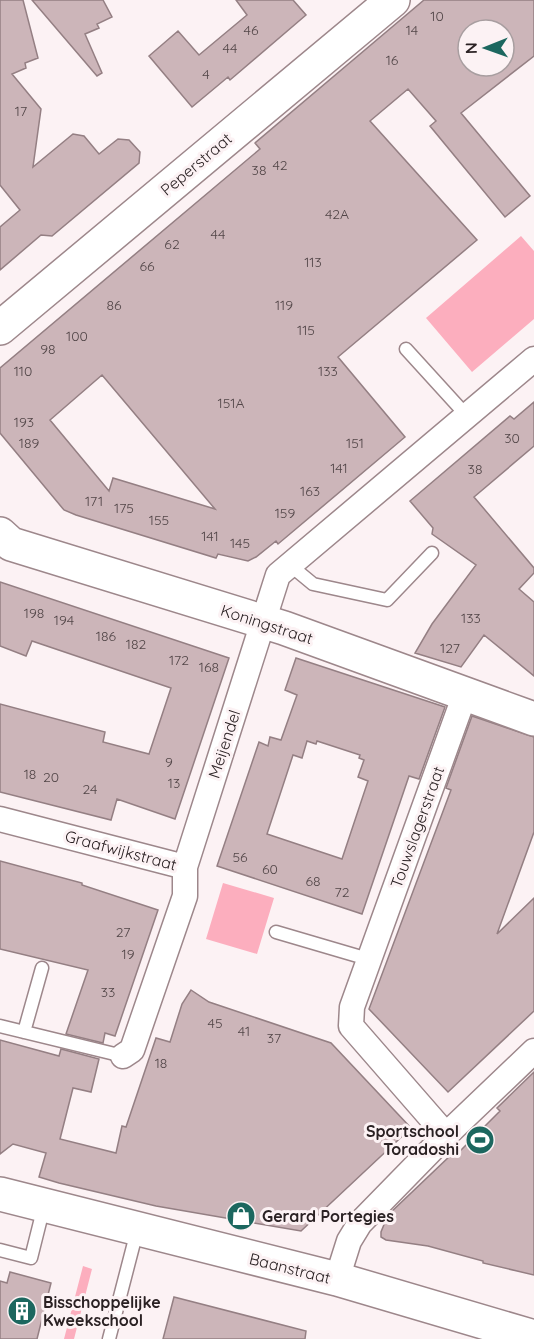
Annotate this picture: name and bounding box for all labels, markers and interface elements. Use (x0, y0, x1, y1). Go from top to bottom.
house number: 10 (430, 7, 444, 25)
north arrow (456, 18, 516, 78)
house number: 46 (244, 21, 259, 39)
house number: 14 (406, 21, 418, 39)
house number: 44 (223, 39, 237, 57)
text: N (461, 42, 481, 54)
house number: 16 (386, 51, 399, 69)
house number: 4 (202, 65, 210, 83)
house number: 17 (15, 102, 27, 120)
street label: Peperstraat (156, 128, 236, 200)
house number: 42 (272, 156, 288, 174)
house number: 38 (252, 161, 266, 179)
house number: 42A (325, 205, 349, 223)
house number: 44 (211, 225, 225, 243)
house number: 62 (164, 235, 180, 253)
house number: 113 (304, 253, 322, 271)
house number: 66 (139, 257, 155, 275)
house number: 86 (106, 296, 122, 314)
house number: 119 (275, 296, 293, 314)
house number: 115 (297, 321, 315, 339)
house number: 100 (66, 327, 88, 345)
house number: 98 (40, 340, 56, 358)
house number: 110 (14, 362, 32, 380)
house number: 133 (318, 362, 338, 380)
house number: 151A (217, 394, 245, 412)
house number: 193 (14, 413, 34, 431)
house number: 30 (504, 429, 520, 447)
house number: 189 (19, 434, 39, 452)
house number: 151 (346, 434, 364, 452)
house number: 141 (330, 459, 348, 477)
house number: 38 (468, 460, 482, 478)
house number: 163 (300, 482, 320, 500)
house number: 171 (85, 492, 103, 510)
house number: 175 (114, 499, 134, 517)
house number: 159 (275, 504, 295, 522)
house number: 155 (149, 511, 169, 529)
house number: 141 (201, 527, 219, 545)
house number: 145 (230, 534, 250, 552)
street label: Koningstraat (218, 600, 316, 648)
house number: 198 (24, 604, 44, 622)
house number: 133 (461, 609, 481, 627)
house number: 194 (54, 611, 74, 629)
house number: 186 (96, 627, 117, 645)
house number: 182 (126, 635, 146, 653)
house number: 127 (440, 639, 460, 657)
house number: 172 (169, 651, 189, 669)
house number: 168 (199, 658, 219, 676)
street label: Meijendel (204, 707, 244, 781)
house number: 9 (165, 753, 173, 771)
street label: Touwslagerstraat (386, 763, 448, 891)
house number: 18 (24, 765, 36, 783)
house number: 20 (43, 768, 59, 786)
house number: 13 (168, 774, 180, 792)
house number: 24 (83, 780, 97, 798)
street label: Graafwijkstraat (63, 826, 179, 874)
house number: 56 (232, 848, 248, 866)
house number: 60 (262, 860, 278, 878)
house number: 68 (305, 872, 321, 890)
house number: 72 (335, 883, 350, 901)
house number: 27 (116, 923, 130, 941)
house number: 19 (122, 945, 135, 963)
house number: 33 (101, 983, 115, 1001)
house number: 45 (207, 1014, 223, 1032)
house number: 41 (238, 1022, 250, 1040)
house number: 37 (267, 1029, 281, 1047)
house number: 18 (155, 1054, 167, 1072)
place label: Sportschool Toradoshi (366, 1121, 459, 1159)
sports icon: Sportschool Toradoshi (464, 1124, 496, 1156)
shop icon: Gerard Portegies (225, 1200, 257, 1232)
place label: Gerard Portegies (262, 1206, 394, 1226)
street label: Baanstraat (247, 1248, 333, 1288)
place label: Bisschoppelijke Kweekschool (43, 1292, 161, 1330)
building icon: Bisschoppelijke Kweekschool (6, 1295, 38, 1327)

